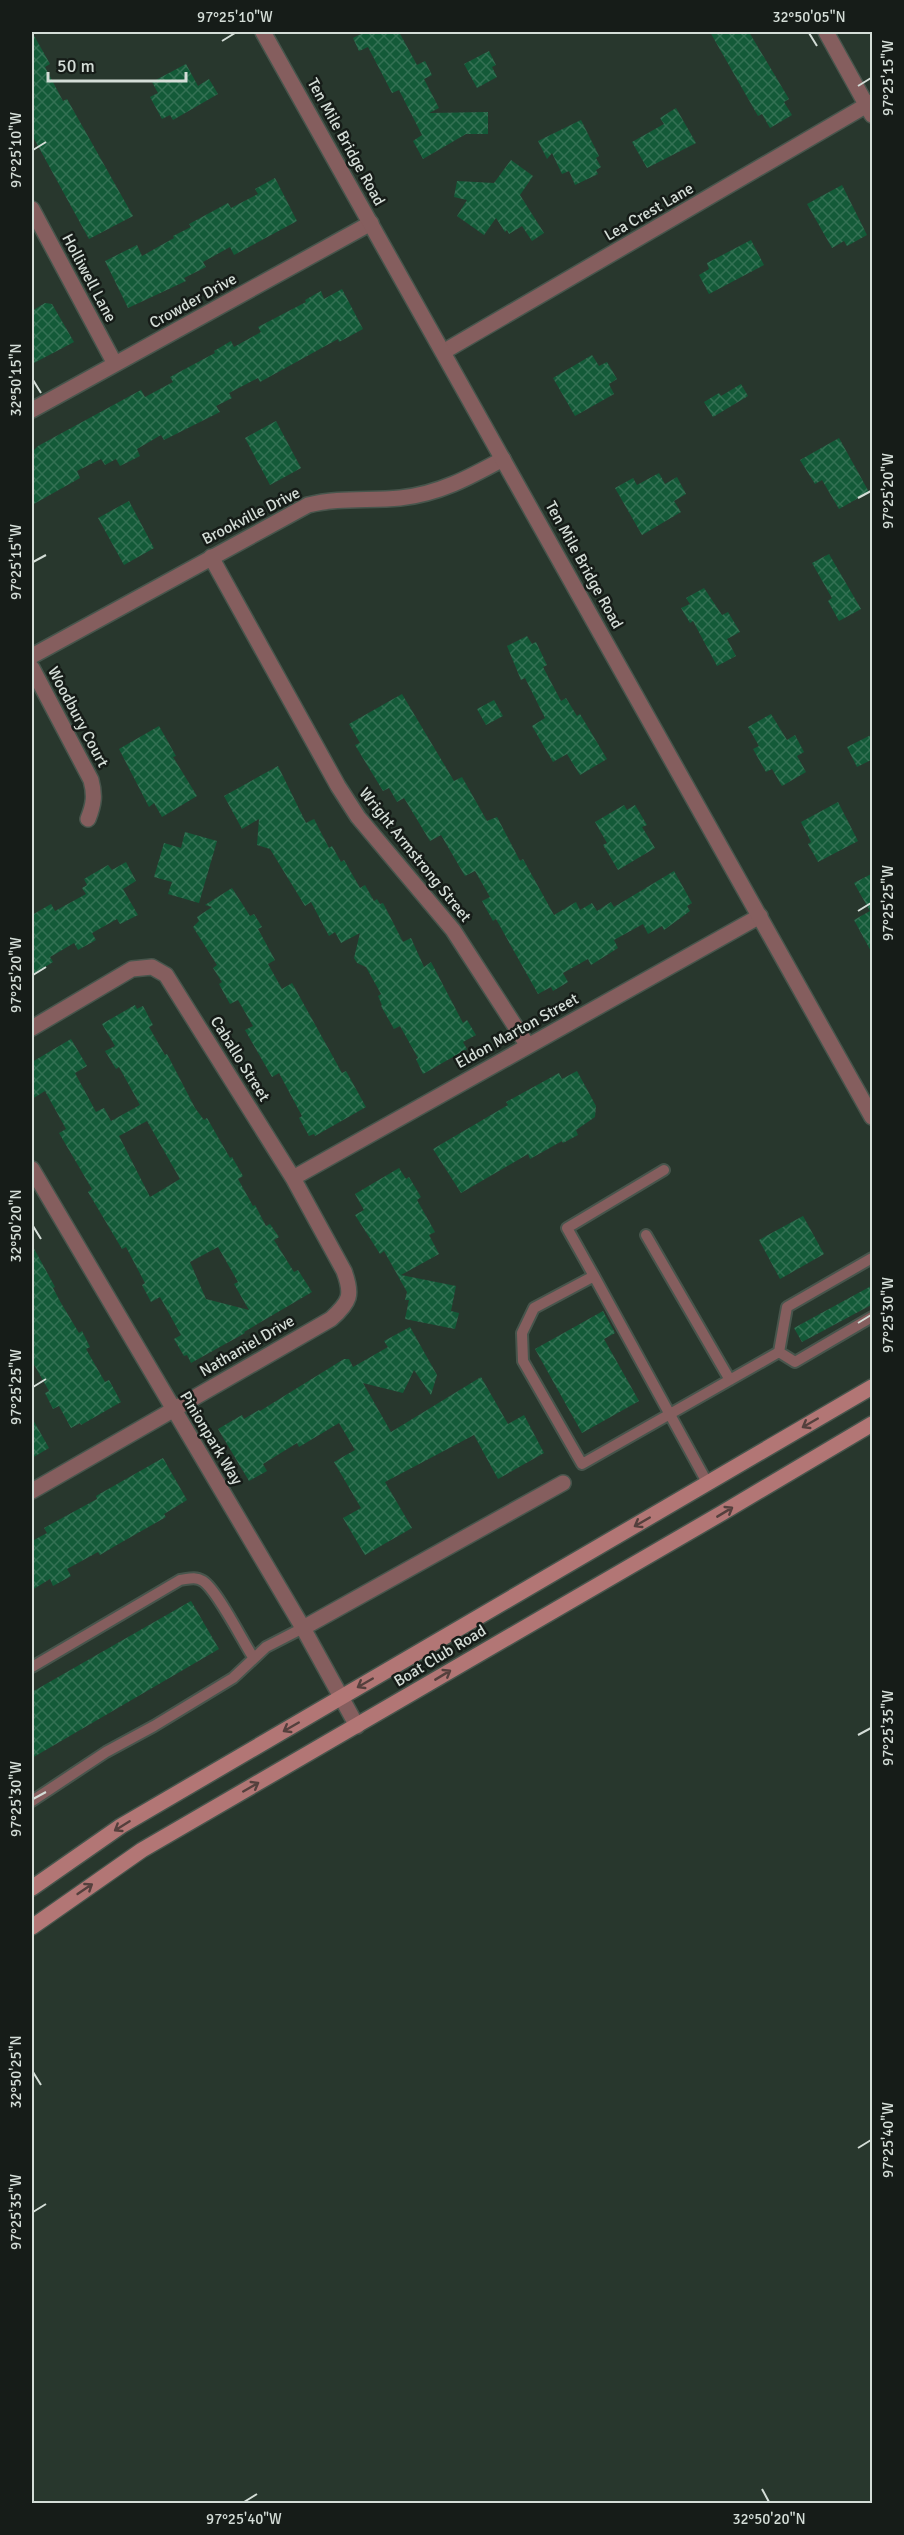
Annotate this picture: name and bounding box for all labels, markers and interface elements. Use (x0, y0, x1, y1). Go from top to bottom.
text: 97°25'10"W (197, 8, 273, 26)
text: 32°50'05"N (772, 8, 846, 26)
text: 97°25'15"W (879, 40, 897, 116)
scale bar (48, 45, 186, 83)
text: 50 m (57, 55, 95, 77)
street label: Ten Mile Bridge Road (303, 75, 389, 209)
text: 97°25'10"W (7, 112, 25, 188)
street label: Lea Crest Lane (601, 178, 697, 246)
street label: Holliwell Lane (57, 230, 121, 326)
street label: Crowder Drive (146, 269, 240, 333)
text: 32°50'15"N (7, 343, 25, 417)
text: 97°25'20"W (879, 453, 897, 529)
street label: Brookville Drive (199, 483, 303, 549)
street label: Ten Mile Bridge Road (541, 498, 627, 632)
text: 97°25'15"W (7, 524, 25, 600)
street label: Woodbury Court (43, 663, 113, 771)
street label: Wright Armstrong Street (355, 784, 476, 927)
text: 97°25'25"W (879, 865, 897, 941)
text: 97°25'20"W (7, 937, 25, 1013)
street label: Eldon Marton Street (452, 989, 582, 1073)
street label: Caballo Street (206, 1013, 274, 1106)
text: 32°50'20"N (7, 1189, 25, 1263)
text: 97°25'30"W (879, 1277, 897, 1353)
street label: Nathaniel Drive (196, 1311, 298, 1381)
text: 97°25'25"W (7, 1349, 25, 1425)
street label: Pinionpark Way (175, 1387, 247, 1489)
one-way arrow (802, 1418, 819, 1430)
one-way arrow (716, 1505, 733, 1517)
one-way arrow (634, 1516, 651, 1528)
street label: Boat Club Road (390, 1621, 490, 1691)
one-way arrow (434, 1668, 451, 1680)
one-way arrow (357, 1678, 374, 1690)
text: 97°25'35"W (879, 1690, 897, 1766)
one-way arrow (282, 1721, 299, 1733)
text: 97°25'30"W (7, 1761, 25, 1837)
one-way arrow (242, 1781, 259, 1793)
one-way arrow (114, 1819, 131, 1832)
one-way arrow (76, 1883, 92, 1895)
text: 32°50'25"N (7, 2035, 25, 2109)
text: 97°25'40"W (879, 2102, 897, 2178)
text: 97°25'35"W (7, 2174, 25, 2250)
text: 97°25'40"W (206, 2510, 282, 2528)
text: 32°50'20"N (732, 2510, 806, 2528)

